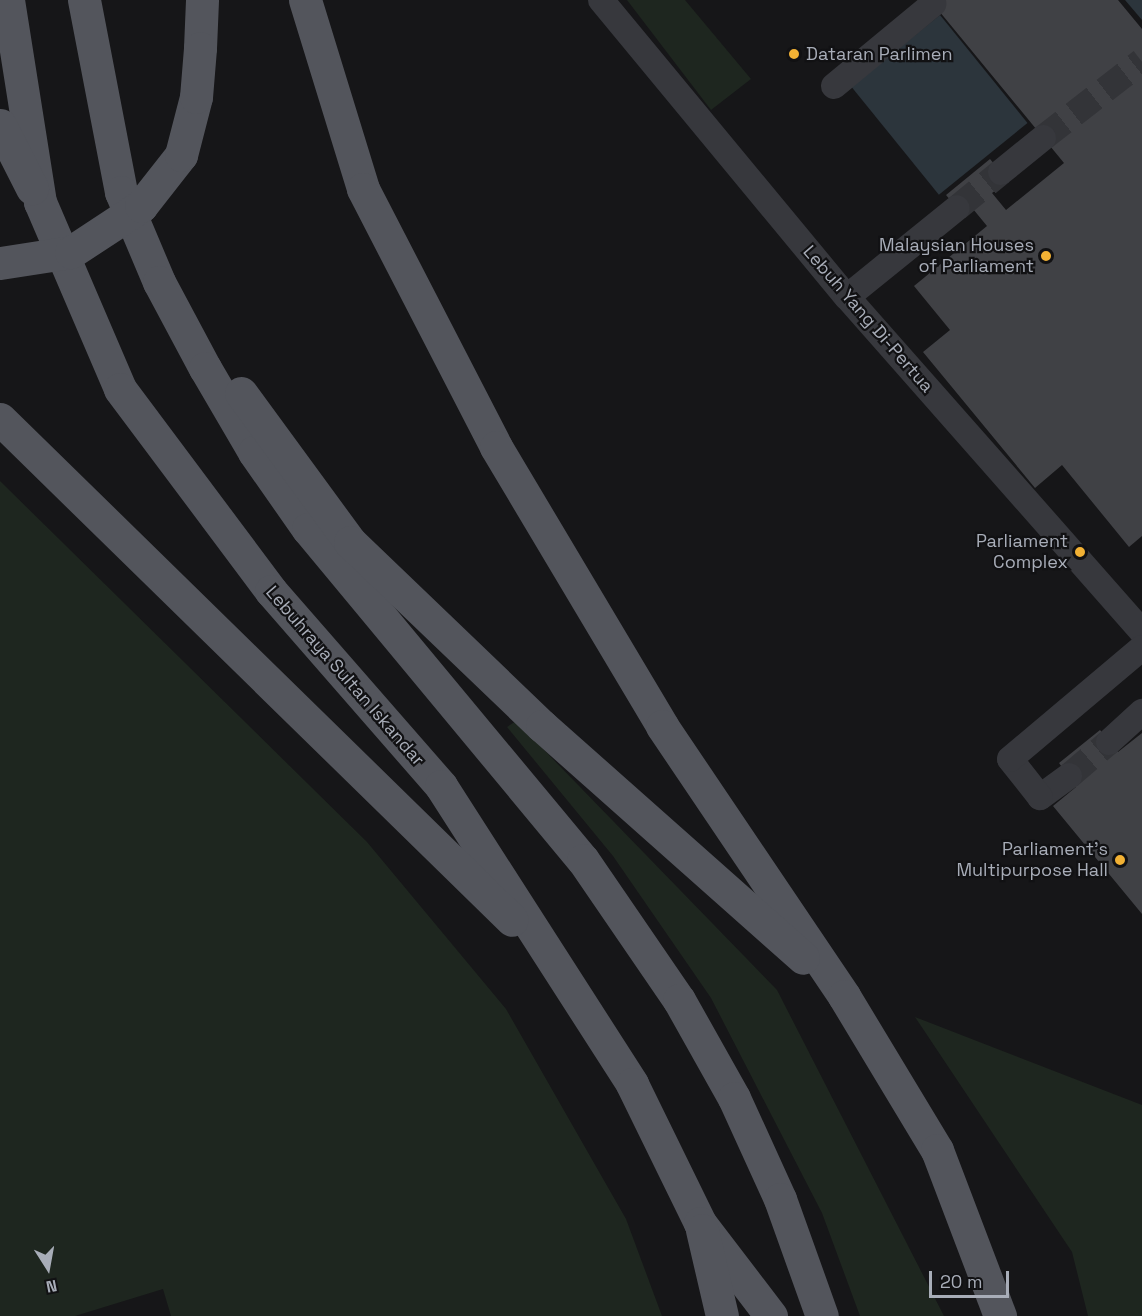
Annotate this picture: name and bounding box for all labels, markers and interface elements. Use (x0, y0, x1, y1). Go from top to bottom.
place label: Dataran Parlimen (806, 43, 953, 65)
marker: Dataran Parlimen (787, 47, 801, 61)
place label: Malaysian Houses of Parliament (879, 235, 1034, 278)
street label: Lebuh Yang Di-Pertua (798, 241, 938, 397)
marker: Malaysian Houses of Parliament (1039, 249, 1053, 263)
place label: Parliament Complex (976, 531, 1068, 574)
marker: Parliament Complex (1073, 545, 1087, 559)
street label: Lebuhraya Sultan Iskandar (261, 582, 429, 770)
place label: Parliament's Multipurpose Hall (956, 839, 1108, 882)
marker: Parliament's Multipurpose Hall (1113, 853, 1127, 867)
north arrow (18, 1238, 78, 1298)
scale bar (932, 1259, 1012, 1297)
text: 20 m (940, 1270, 983, 1293)
text: N (44, 1275, 59, 1297)

